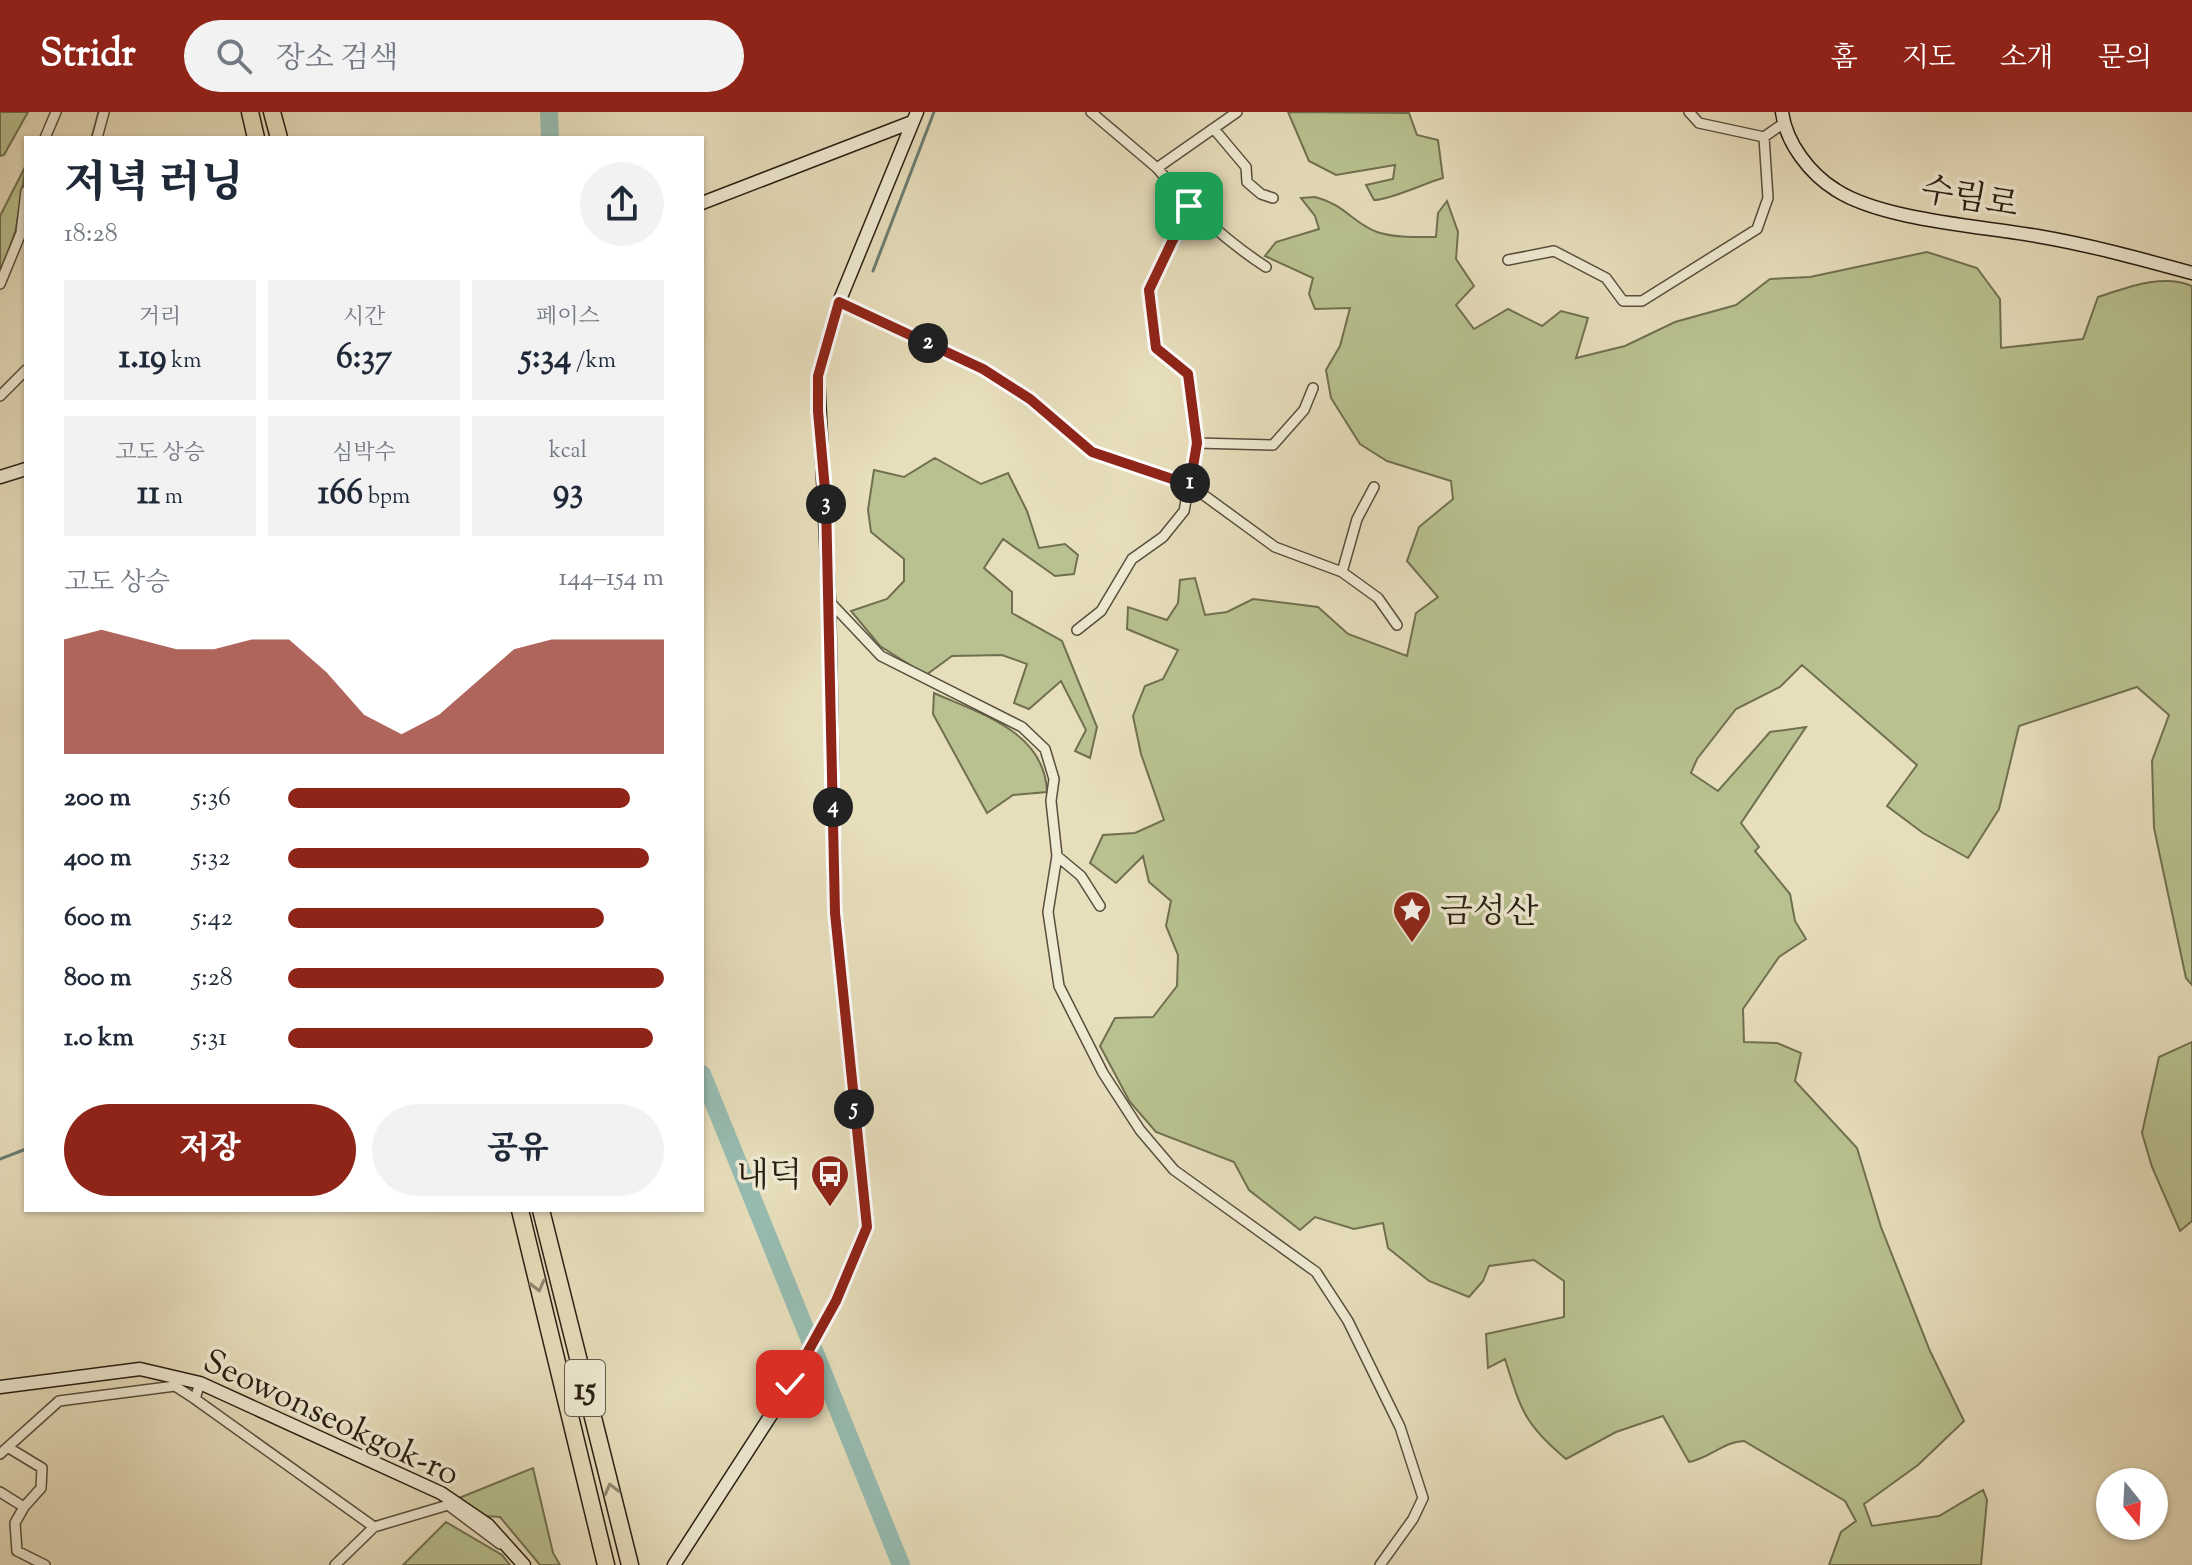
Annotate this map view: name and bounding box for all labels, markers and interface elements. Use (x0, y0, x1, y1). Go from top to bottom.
search box (184, 20, 744, 92)
text: Stridr (40, 29, 136, 83)
icon: search (212, 34, 256, 78)
text: 장소 검색 (276, 38, 398, 81)
text: 홈 (1831, 39, 1858, 79)
text: 지도 (1902, 39, 1956, 79)
text: 소개 (2000, 39, 2054, 79)
text: 문의 (2098, 39, 2152, 79)
text: 저녁 러닝 (64, 154, 243, 217)
button: share (580, 162, 664, 246)
street label: 수림로 (1917, 167, 2022, 232)
pin (1155, 172, 1223, 240)
icon: arrive (1167, 184, 1211, 228)
text: 18:28 (64, 216, 118, 253)
text: 거리 (139, 302, 181, 334)
text: 시간 (343, 302, 385, 334)
text: 페이스 (536, 302, 600, 334)
pin: 2 (908, 323, 948, 363)
text: 2 (923, 327, 933, 359)
text: 1.19 (119, 334, 167, 383)
text: 6:37 (336, 334, 392, 383)
text: 5:34 (520, 334, 571, 383)
text: km (167, 346, 201, 378)
text: /km (571, 346, 616, 378)
text: kcal (549, 436, 587, 468)
text: 고도 상승 (115, 438, 205, 470)
text: 심박수 (332, 438, 396, 470)
pin: 1 (1170, 463, 1210, 503)
text: 1 (1186, 467, 1194, 499)
text: 93 (553, 468, 583, 517)
text: 11 (137, 470, 160, 519)
text: 166 (318, 470, 363, 519)
text: m (160, 482, 183, 514)
text: bpm (363, 482, 410, 514)
pin: 3 (806, 484, 846, 524)
text: 3 (822, 488, 830, 520)
text: 144–154 m (559, 560, 664, 597)
text: 고도 상승 (64, 565, 170, 602)
text: 200 m (64, 780, 131, 817)
text: 5:36 (192, 780, 231, 817)
pin: 4 (813, 787, 853, 827)
text: 4 (827, 791, 839, 823)
text: 400 m (64, 840, 131, 877)
text: 5:32 (192, 840, 230, 877)
place icon: 금성산 (1391, 889, 1433, 944)
place label: 금성산 (1440, 889, 1539, 938)
text: 600 m (64, 900, 131, 937)
text: 5:42 (192, 900, 233, 937)
text: 800 m (64, 960, 132, 997)
text: 5:28 (192, 960, 233, 997)
text: 1.0 km (64, 1020, 134, 1057)
text: 5:31 (192, 1020, 227, 1057)
pin: 5 (834, 1089, 874, 1129)
text: 5 (850, 1093, 858, 1125)
button: 저장 (64, 1104, 356, 1196)
button: 공유 (372, 1104, 664, 1196)
place label: 내덕 (736, 1153, 802, 1202)
bus stop icon: 내덕 (809, 1153, 851, 1208)
one-way arrow (529, 1278, 546, 1292)
street label: Seowonseokgok-ro (194, 1338, 467, 1500)
pin (756, 1350, 824, 1418)
road number: 15 (565, 1360, 605, 1416)
icon: check (768, 1362, 812, 1406)
north arrow (2096, 1468, 2168, 1540)
map controls (2096, 1468, 2168, 1540)
one-way arrow (603, 1483, 620, 1497)

